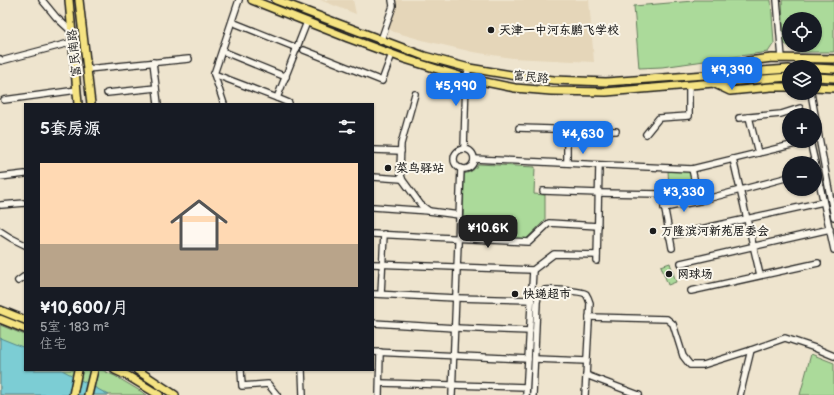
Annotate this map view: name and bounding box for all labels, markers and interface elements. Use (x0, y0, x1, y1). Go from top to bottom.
map controls (782, 12, 822, 196)
button: locate (782, 12, 822, 52)
place label: 天津一中河东鹏飞学校 (499, 23, 619, 38)
marker: 天津一中河东鹏飞学校 (486, 25, 496, 35)
street label: 富民南路 (65, 28, 84, 78)
pin: ¥9,390 (699, 57, 765, 91)
button: layers (782, 60, 822, 100)
text: ¥9,390 (711, 62, 753, 78)
street label: 富民路 (512, 68, 550, 87)
pin: ¥5,990 (423, 73, 489, 107)
text: ¥5,990 (435, 78, 477, 94)
button: + (782, 108, 822, 148)
icon: filters (336, 116, 358, 138)
text: 5套房源 (40, 119, 101, 139)
pin: ¥4,630 (550, 121, 616, 155)
text: ¥4,630 (562, 126, 604, 142)
button: − (782, 156, 822, 196)
place label: 菜鸟驿站 (396, 161, 444, 176)
marker: 菜鸟驿站 (383, 163, 393, 173)
pin: ¥3,330 (651, 179, 717, 213)
text: ¥3,330 (663, 184, 705, 200)
icon: home (163, 189, 235, 261)
pin: ¥10.6K (455, 215, 521, 249)
text: ¥10.6K (467, 220, 509, 236)
place label: 万隆滨河新苑居委会 (661, 224, 769, 239)
marker: 万隆滨河新苑居委会 (648, 226, 658, 236)
place label: 网球场 (677, 267, 713, 282)
marker: 网球场 (664, 269, 674, 279)
place label: 快递超市 (523, 287, 571, 302)
marker: 快递超市 (510, 289, 520, 299)
text: ¥10,600/月 (40, 298, 129, 318)
text: 5室 · 183 m² (40, 319, 109, 335)
text: 住宅 (40, 336, 66, 352)

